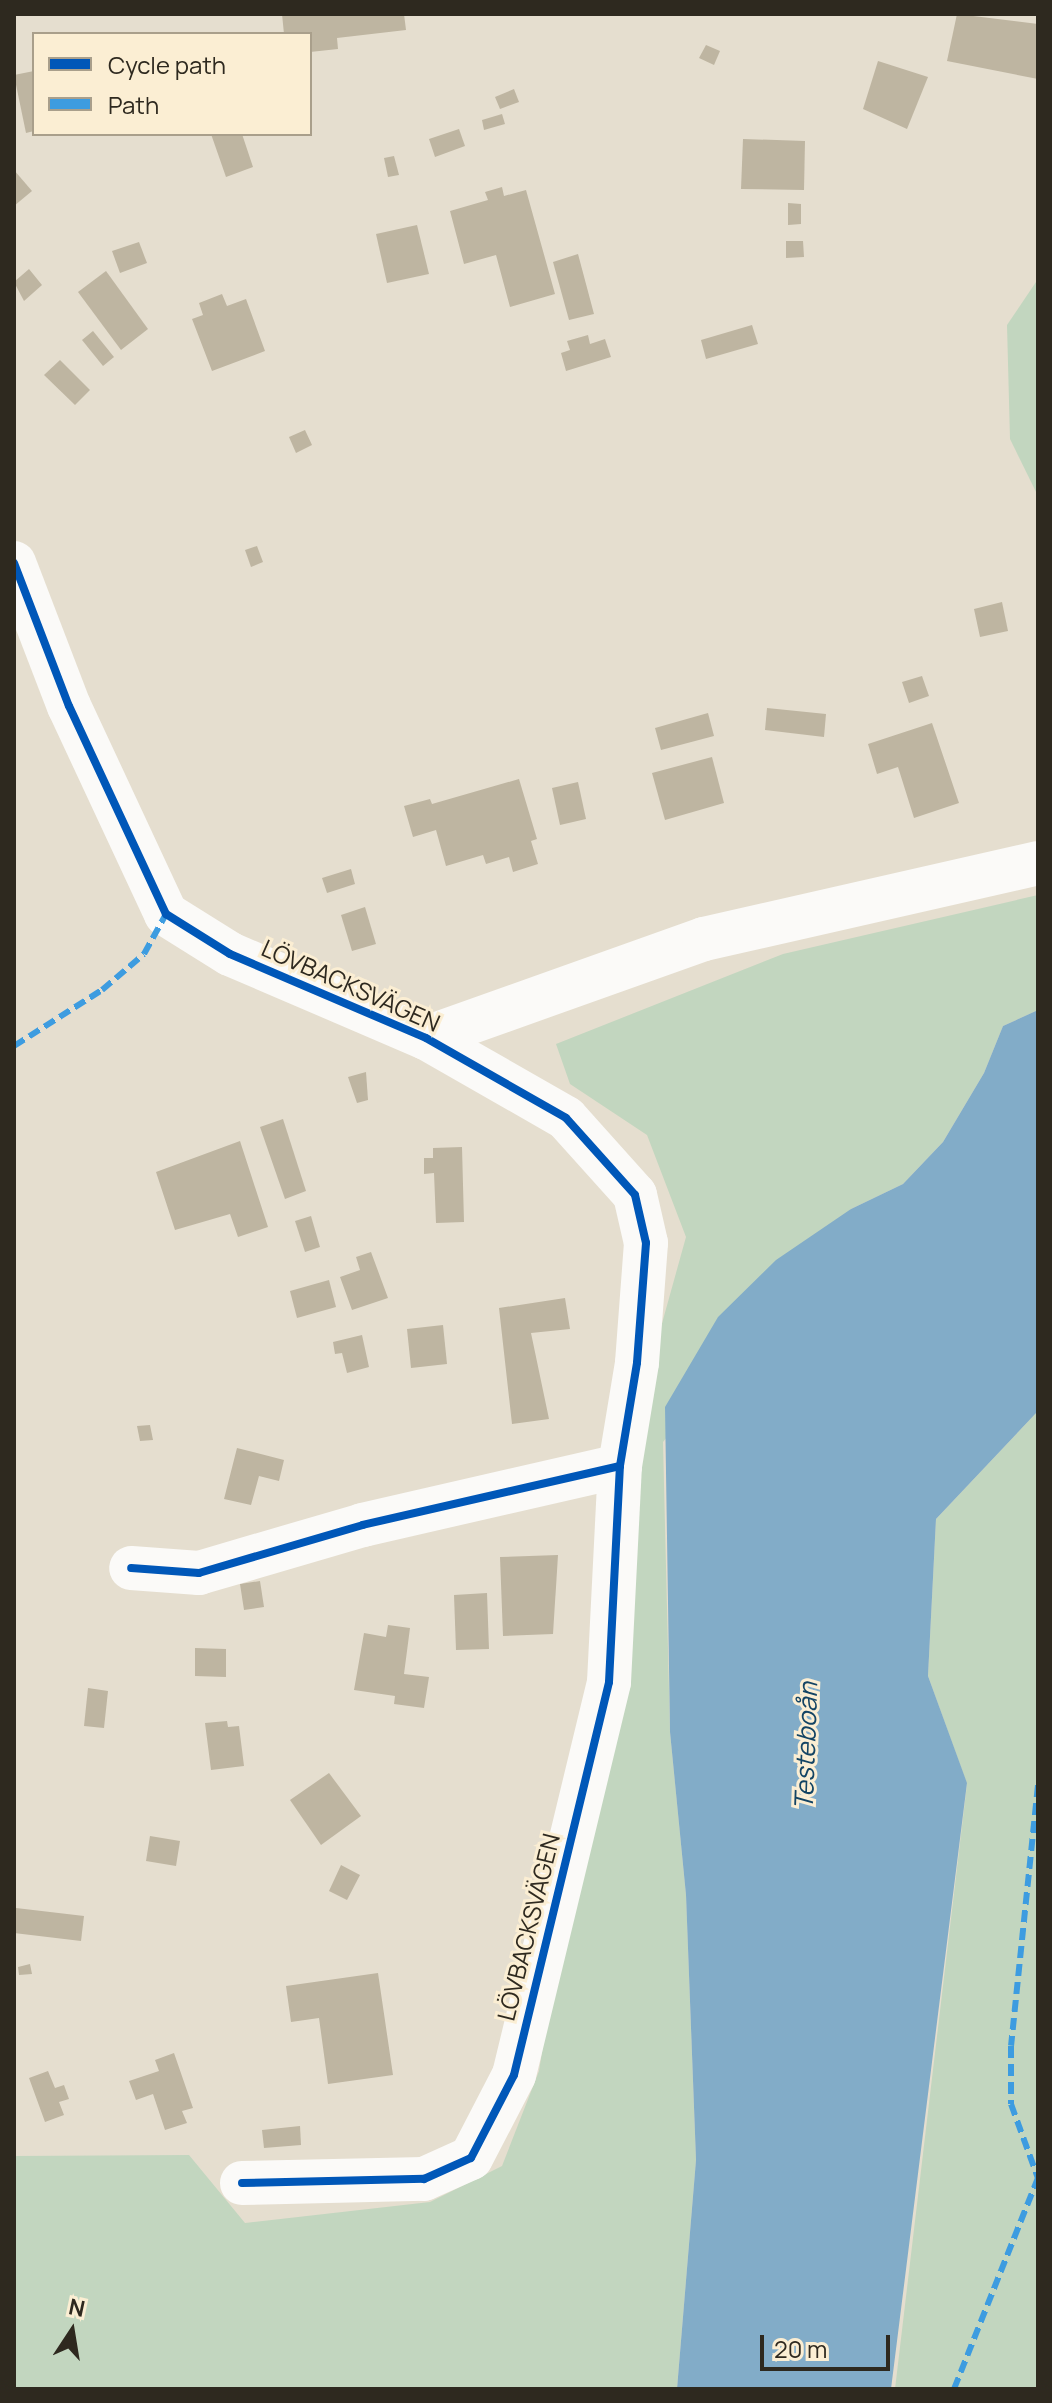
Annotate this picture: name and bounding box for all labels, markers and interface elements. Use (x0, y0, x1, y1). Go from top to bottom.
legend (32, 32, 312, 136)
text: Cycle path (108, 48, 226, 81)
text: Path (108, 88, 159, 121)
street label: LÖVBACKSVÄGEN (257, 933, 445, 1037)
water label: Testeboån (788, 1681, 824, 1811)
street label: LÖVBACKSVÄGEN (491, 1830, 565, 2024)
north arrow (32, 2291, 112, 2371)
text: N (66, 2291, 88, 2324)
scale bar (764, 2319, 894, 2369)
text: 20 m (774, 2332, 827, 2365)

